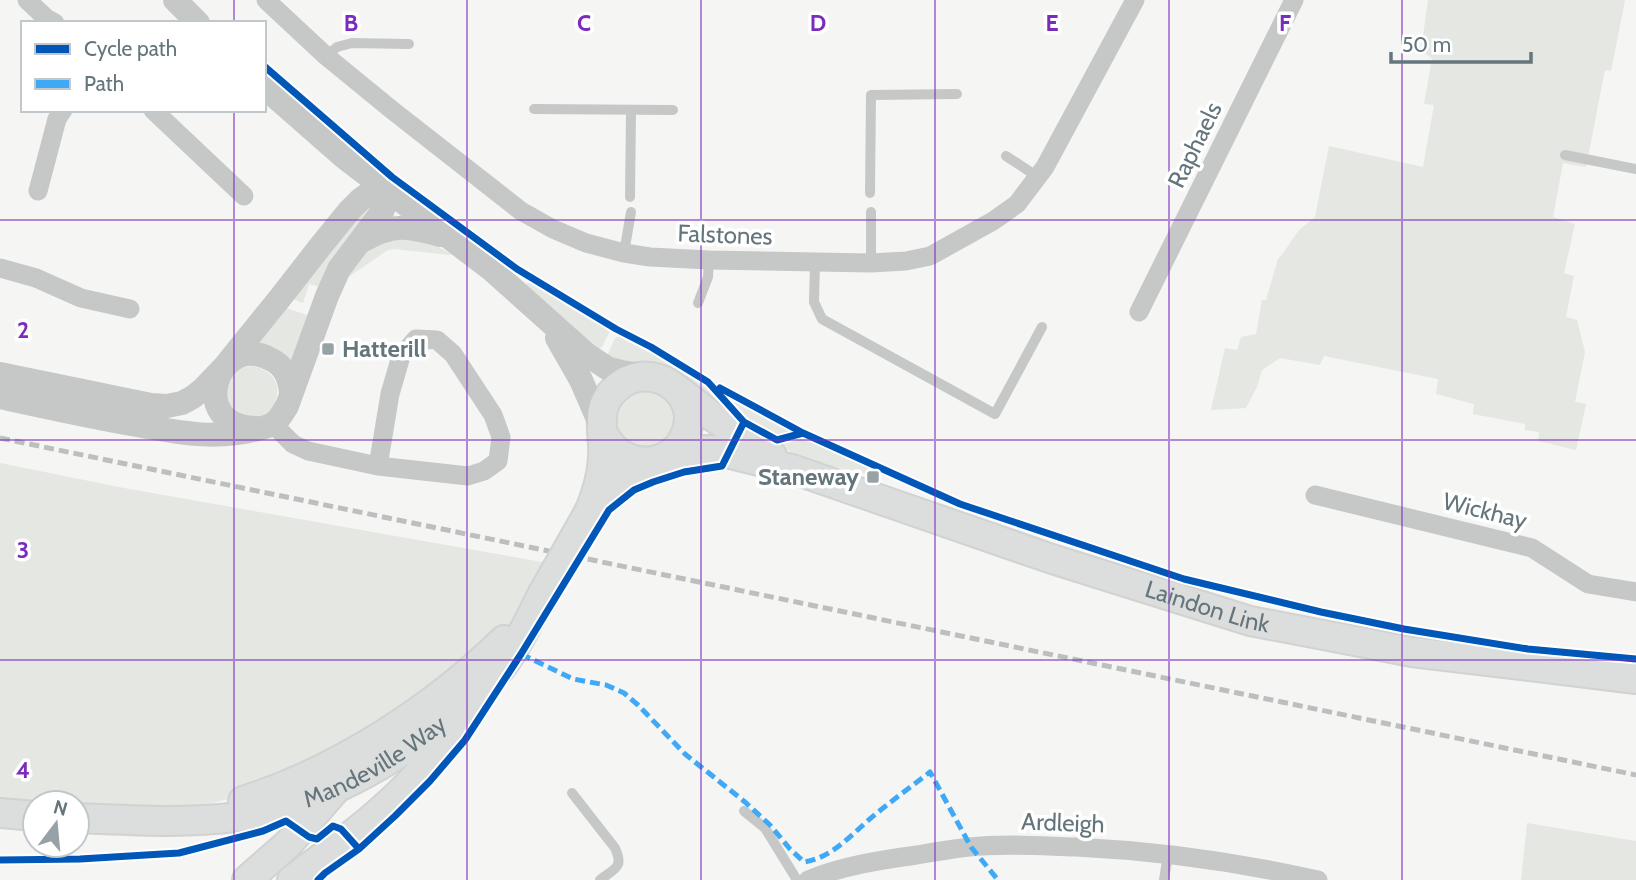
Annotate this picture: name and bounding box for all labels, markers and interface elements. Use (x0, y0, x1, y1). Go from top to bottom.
text: B (344, 9, 358, 37)
text: C (577, 9, 591, 37)
text: D (810, 9, 826, 37)
text: E (1045, 9, 1059, 37)
text: F (1279, 9, 1291, 37)
legend (21, 21, 266, 112)
scale bar (1391, 21, 1531, 65)
text: 50 m (1402, 32, 1451, 57)
text: Cycle path (84, 36, 177, 61)
text: Path (84, 71, 124, 96)
street label: Raphaels (1161, 97, 1228, 192)
street label: Falstones (677, 218, 773, 251)
text: 2 (17, 316, 29, 344)
place label: Hatterill (342, 334, 426, 363)
marker: Hatterill (320, 341, 336, 357)
place label: Staneway (758, 462, 859, 491)
marker: Staneway (865, 469, 881, 485)
street label: Wickhay (1440, 486, 1530, 535)
text: 3 (17, 536, 29, 564)
street label: Laindon Link (1142, 574, 1272, 638)
street label: Mandeville Way (299, 709, 452, 814)
text: 4 (16, 756, 30, 784)
north arrow (21, 789, 91, 859)
text: N (51, 795, 70, 821)
street label: Ardleigh (1021, 807, 1105, 838)

